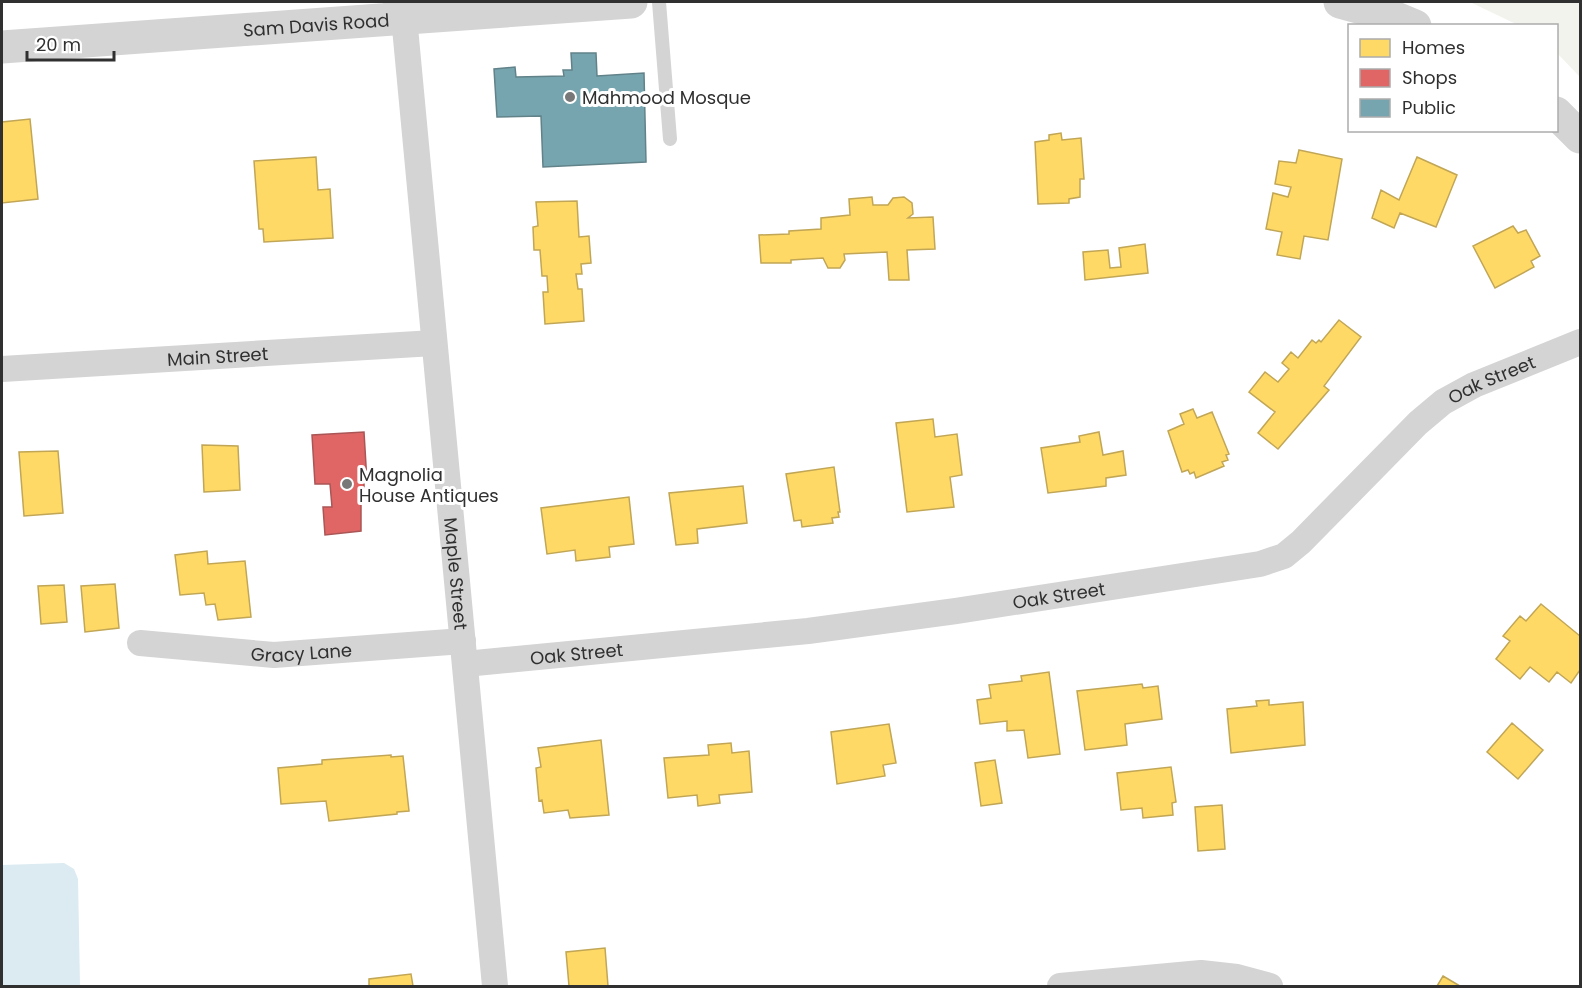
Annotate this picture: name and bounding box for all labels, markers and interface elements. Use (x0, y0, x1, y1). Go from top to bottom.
street label: Sam Davis Road (242, 7, 390, 42)
scale bar (27, 24, 114, 62)
legend (1348, 24, 1558, 132)
text: 20 m (36, 32, 81, 57)
text: Homes (1402, 35, 1465, 60)
text: Shops (1402, 65, 1457, 90)
place label: Mahmood Mosque (582, 85, 751, 110)
marker: Mahmood Mosque (563, 90, 577, 104)
text: Public (1402, 95, 1456, 120)
street label: Main Street (166, 341, 269, 372)
street label: Oak Street (1443, 349, 1539, 410)
place label: Magnolia House Antiques (359, 462, 499, 508)
marker: Magnolia House Antiques (340, 477, 354, 491)
street label: Maple Street (439, 516, 474, 631)
street label: Oak Street (1011, 576, 1107, 615)
street label: Oak Street (529, 636, 624, 670)
street label: Gracy Lane (250, 637, 353, 668)

